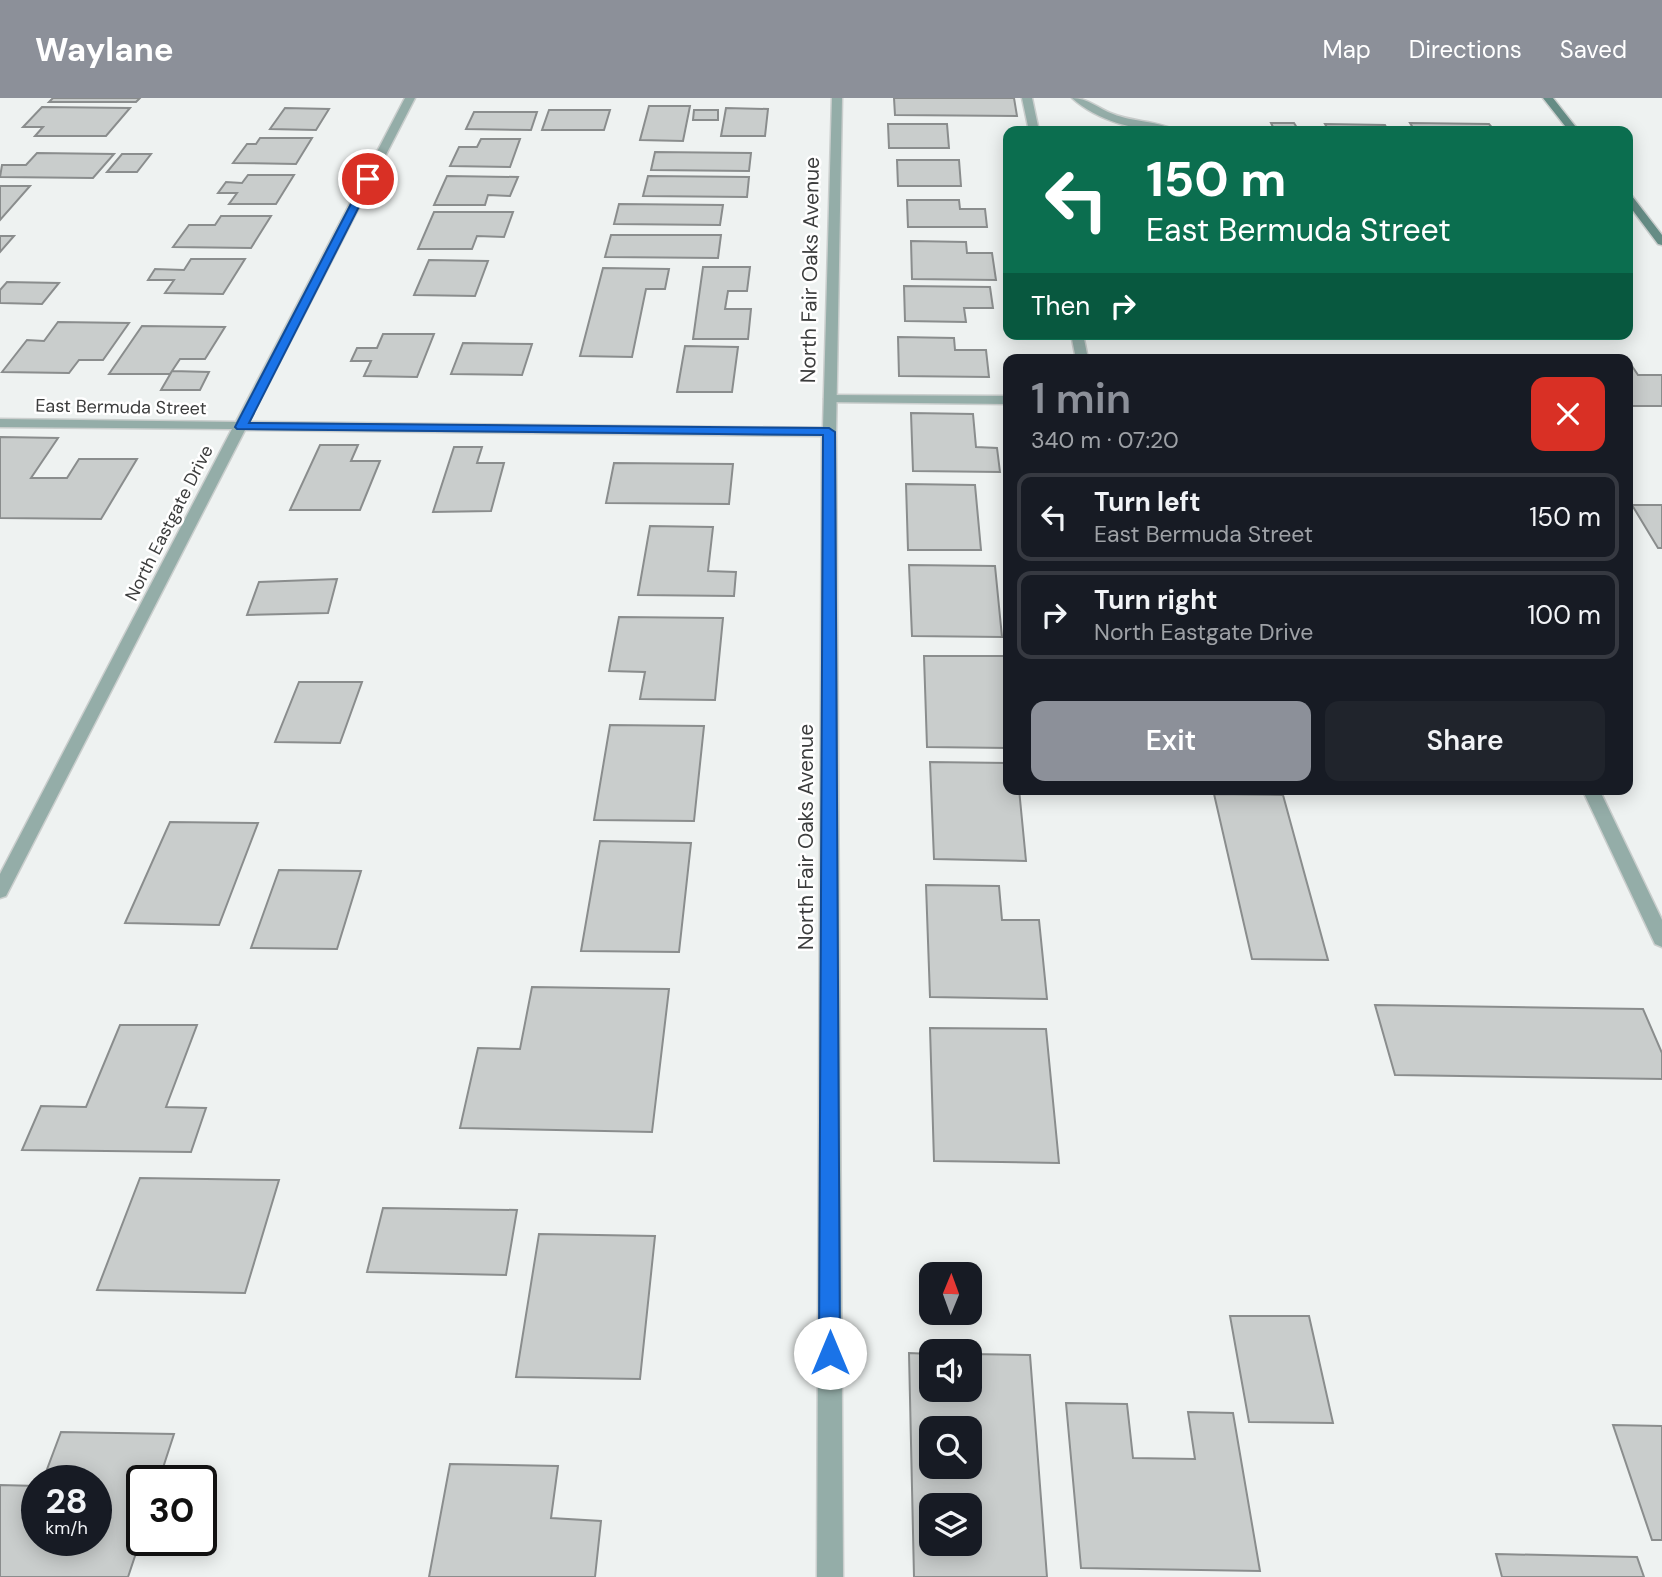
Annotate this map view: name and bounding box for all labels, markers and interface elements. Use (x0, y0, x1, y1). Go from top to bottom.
text: Waylane (35, 28, 174, 71)
text: Map (1323, 34, 1371, 65)
text: Directions (1409, 34, 1522, 65)
text: Saved (1560, 34, 1627, 65)
text: 150 m (1146, 147, 1286, 211)
pin (338, 149, 398, 209)
icon: left (1031, 154, 1122, 245)
street label: North Fair Oaks Avenue (794, 157, 826, 383)
icon: arrive (349, 160, 387, 198)
text: East Bermuda Street (1146, 209, 1451, 251)
icon: right (1104, 287, 1142, 325)
text: Then (1031, 289, 1090, 323)
text: 1 min (1031, 371, 1131, 426)
button: close (1531, 377, 1605, 451)
street label: East Bermuda Street (35, 394, 207, 420)
text: 340 m · 07:20 (1031, 425, 1179, 455)
street label: North Eastgate Drive (119, 441, 219, 605)
text: Turn left (1094, 485, 1201, 519)
icon: left (1035, 498, 1073, 536)
text: 150 m (1529, 500, 1601, 534)
text: East Bermuda Street (1094, 519, 1313, 549)
text: Turn right (1094, 583, 1218, 617)
icon: right (1035, 596, 1073, 634)
text: 100 m (1527, 598, 1601, 632)
text: North Eastgate Drive (1094, 617, 1313, 647)
button: Exit (1031, 701, 1311, 781)
button: Share (1325, 701, 1605, 781)
street label: North Fair Oaks Avenue (792, 724, 820, 950)
north arrow (919, 1262, 982, 1325)
map controls (919, 1262, 982, 1556)
position arrow (793, 1316, 867, 1390)
button: sound (919, 1339, 982, 1402)
button: search (919, 1416, 982, 1479)
speed limit sign: 30 (126, 1465, 217, 1556)
text: 28 (45, 1478, 88, 1524)
button: layers (919, 1493, 982, 1556)
text: km/h (45, 1516, 88, 1540)

